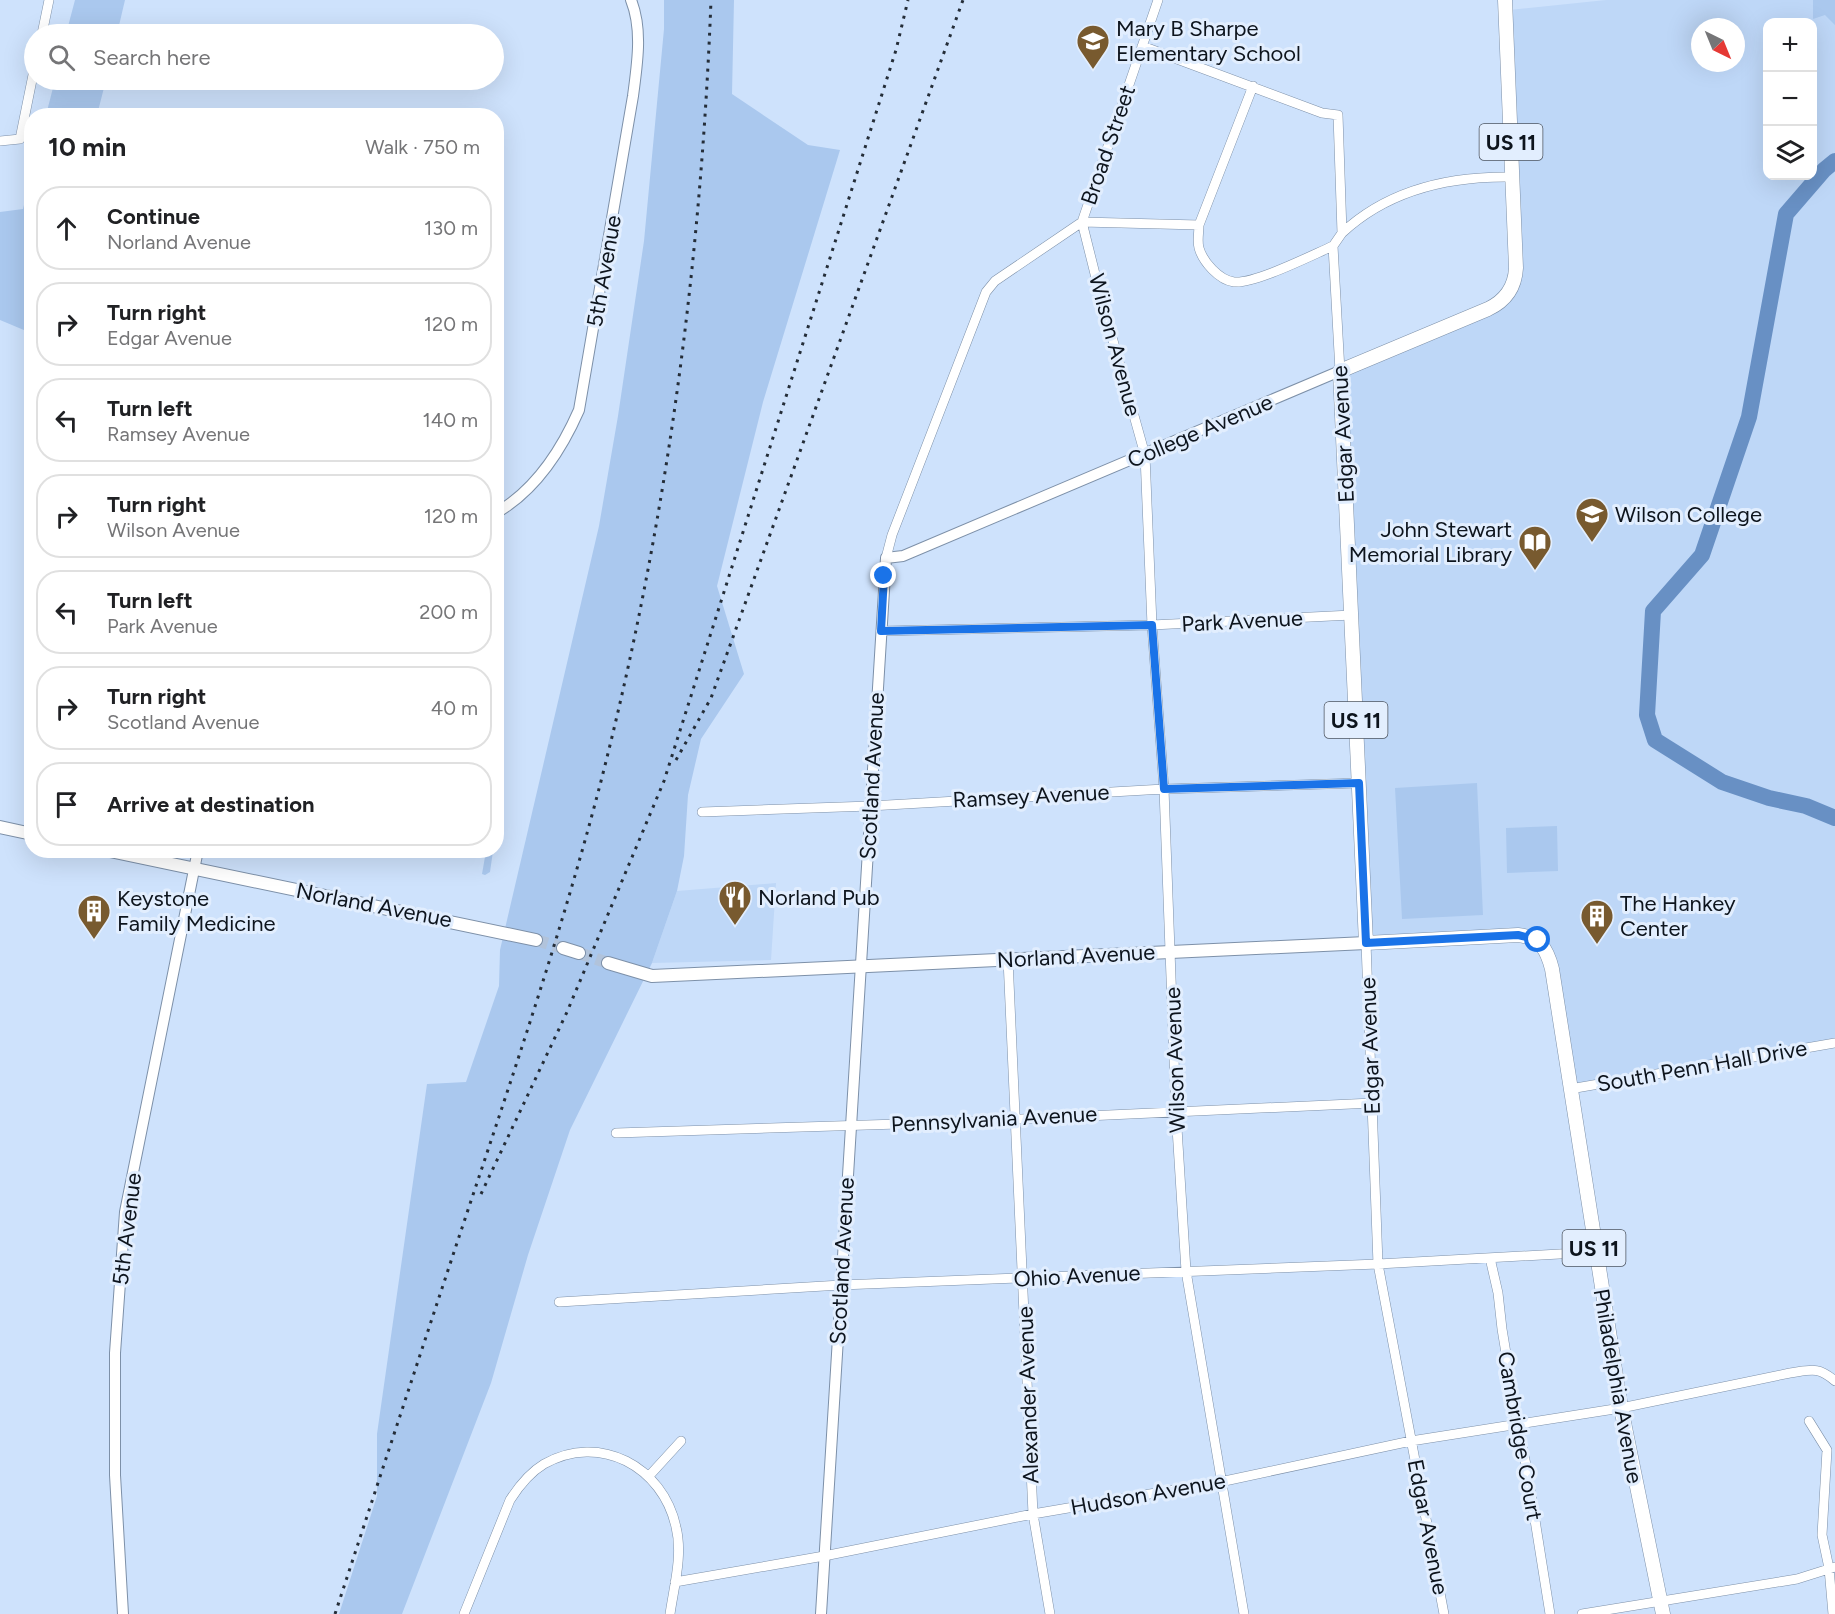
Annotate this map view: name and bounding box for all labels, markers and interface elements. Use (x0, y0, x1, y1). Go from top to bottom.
place label: Mary B Sharpe Elementary School (1116, 15, 1301, 67)
north arrow (1691, 18, 1745, 72)
map controls (1763, 18, 1817, 180)
button: + (1763, 18, 1817, 72)
school or university icon: Mary B Sharpe Elementary School (1075, 23, 1111, 70)
search box (24, 24, 504, 90)
icon: search (45, 41, 78, 74)
text: Search here (93, 44, 211, 71)
button: − (1763, 72, 1817, 126)
street label: Broad Street (1075, 82, 1141, 208)
road number: US 11 (1480, 124, 1543, 160)
button: layers (1763, 126, 1817, 180)
text: 10 min (48, 131, 126, 163)
text: Walk · 750 m (365, 135, 480, 159)
text: Continue (107, 203, 200, 230)
icon: ahead (50, 212, 83, 245)
street label: 5th Avenue (581, 213, 627, 329)
text: 130 m (424, 216, 478, 240)
text: Norland Avenue (107, 230, 251, 254)
street label: Wilson Avenue (1083, 271, 1147, 419)
text: Turn right (107, 299, 206, 326)
icon: right (50, 308, 83, 341)
text: 120 m (424, 312, 478, 336)
text: Edgar Avenue (107, 326, 232, 350)
street label: Edgar Avenue (1326, 365, 1360, 503)
street label: College Avenue (1123, 388, 1277, 474)
text: Turn left (107, 395, 193, 422)
icon: left (50, 404, 83, 437)
text: 140 m (423, 408, 478, 432)
text: Ramsey Avenue (107, 422, 250, 446)
text: Turn right (107, 491, 206, 518)
school or university icon: Wilson College (1574, 496, 1610, 543)
icon: right (50, 500, 83, 533)
place label: Wilson College (1615, 501, 1762, 528)
text: 120 m (424, 504, 478, 528)
place label: John Stewart Memorial Library (1349, 516, 1512, 568)
text: Wilson Avenue (107, 518, 240, 542)
library icon: John Stewart Memorial Library (1517, 524, 1553, 571)
route end (870, 562, 896, 588)
text: Turn left (107, 587, 193, 614)
icon: left (50, 596, 83, 629)
text: 200 m (419, 600, 478, 624)
street label: Park Avenue (1181, 604, 1303, 638)
text: Park Avenue (107, 614, 218, 638)
text: Turn right (107, 683, 206, 710)
icon: right (50, 692, 83, 725)
street label: Scotland Avenue (854, 692, 890, 860)
text: 40 m (431, 696, 478, 720)
road number: US 11 (1324, 702, 1388, 738)
text: Scotland Avenue (107, 710, 259, 734)
street label: Ramsey Avenue (952, 778, 1110, 814)
icon: arrive (50, 788, 83, 821)
text: Arrive at destination (107, 791, 315, 818)
street label: Norland Avenue (294, 877, 454, 933)
restaurant icon: Norland Pub (717, 879, 753, 926)
place label: Norland Pub (758, 884, 880, 911)
place label: Keystone Family Medicine (117, 885, 276, 937)
place label: The Hankey Center (1620, 890, 1736, 942)
building icon: Keystone Family Medicine (76, 893, 112, 940)
building icon: The Hankey Center (1579, 898, 1615, 945)
route start (1524, 926, 1550, 952)
street label: Norland Avenue (996, 938, 1156, 974)
street label: Edgar Avenue (1354, 977, 1386, 1115)
street label: Wilson Avenue (1159, 986, 1191, 1134)
street label: South Penn Hall Drive (1595, 1034, 1809, 1098)
street label: Pennsylvania Avenue (890, 1100, 1098, 1138)
street label: 5th Avenue (107, 1171, 147, 1287)
street label: Scotland Avenue (824, 1177, 860, 1345)
road number: US 11 (1562, 1230, 1626, 1266)
street label: Ohio Avenue (1013, 1259, 1141, 1293)
street label: Philadelphia Avenue (1588, 1286, 1648, 1486)
street label: Alexander Avenue (1011, 1306, 1045, 1484)
street label: Cambridge Court (1492, 1349, 1548, 1523)
street label: Edgar Avenue (1402, 1457, 1454, 1597)
street label: Hudson Avenue (1068, 1467, 1228, 1521)

